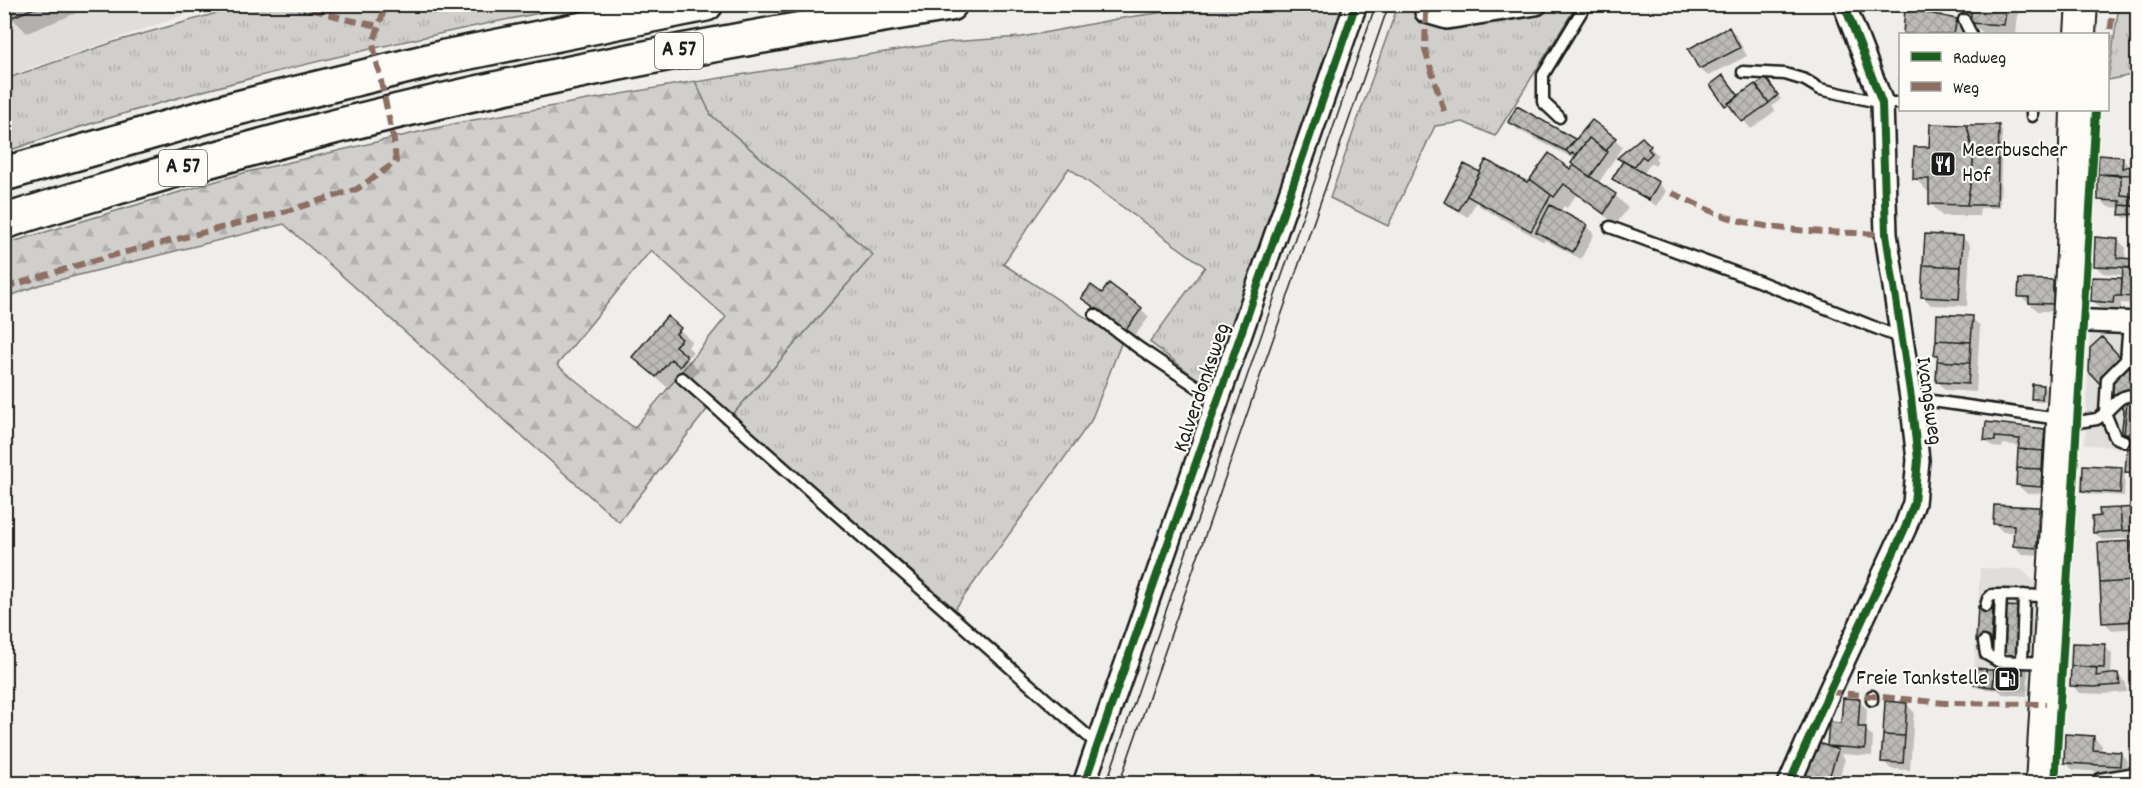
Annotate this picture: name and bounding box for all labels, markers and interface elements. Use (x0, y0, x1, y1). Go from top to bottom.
road number: A 57 (655, 33, 703, 69)
legend (1899, 33, 2109, 111)
text: Radweg (1953, 47, 2006, 72)
text: Weg (1953, 77, 1979, 102)
place label: Meerbuscher Hof (1962, 136, 2068, 192)
restaurant icon: Meerbuscher Hof (1928, 149, 1958, 179)
road number: A 57 (159, 150, 207, 186)
street label: Kalverdonksweg (1166, 319, 1240, 457)
street label: Ivangsweg (1906, 355, 1950, 447)
place label: Freie Tankstelle (1856, 664, 1988, 695)
fuel station icon: Freie Tankstelle (1992, 664, 2022, 694)

